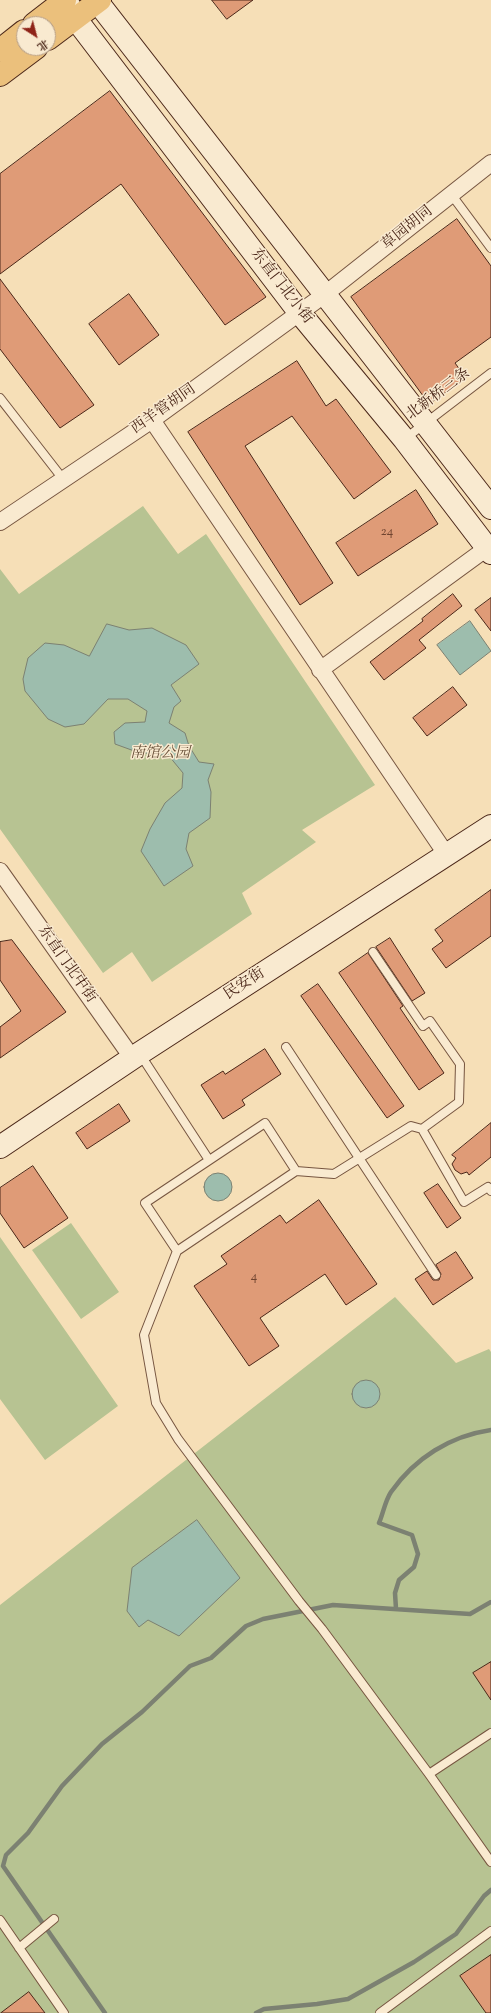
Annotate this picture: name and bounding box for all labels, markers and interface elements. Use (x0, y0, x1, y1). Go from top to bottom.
north arrow (16, 16, 56, 56)
text: 北 (33, 35, 52, 55)
street label: 草园胡同 (379, 203, 437, 255)
street label: 东直门北小街 (246, 246, 316, 328)
street label: 北新桥三条 (404, 365, 474, 425)
street label: 西羊管胡同 (128, 381, 200, 439)
house number: 24 (381, 525, 393, 541)
park label: 南馆公园 (130, 745, 190, 763)
street label: 东直门北中街 (33, 923, 99, 1007)
street label: 民安街 (221, 965, 269, 1005)
house number: 4 (251, 1270, 257, 1286)

